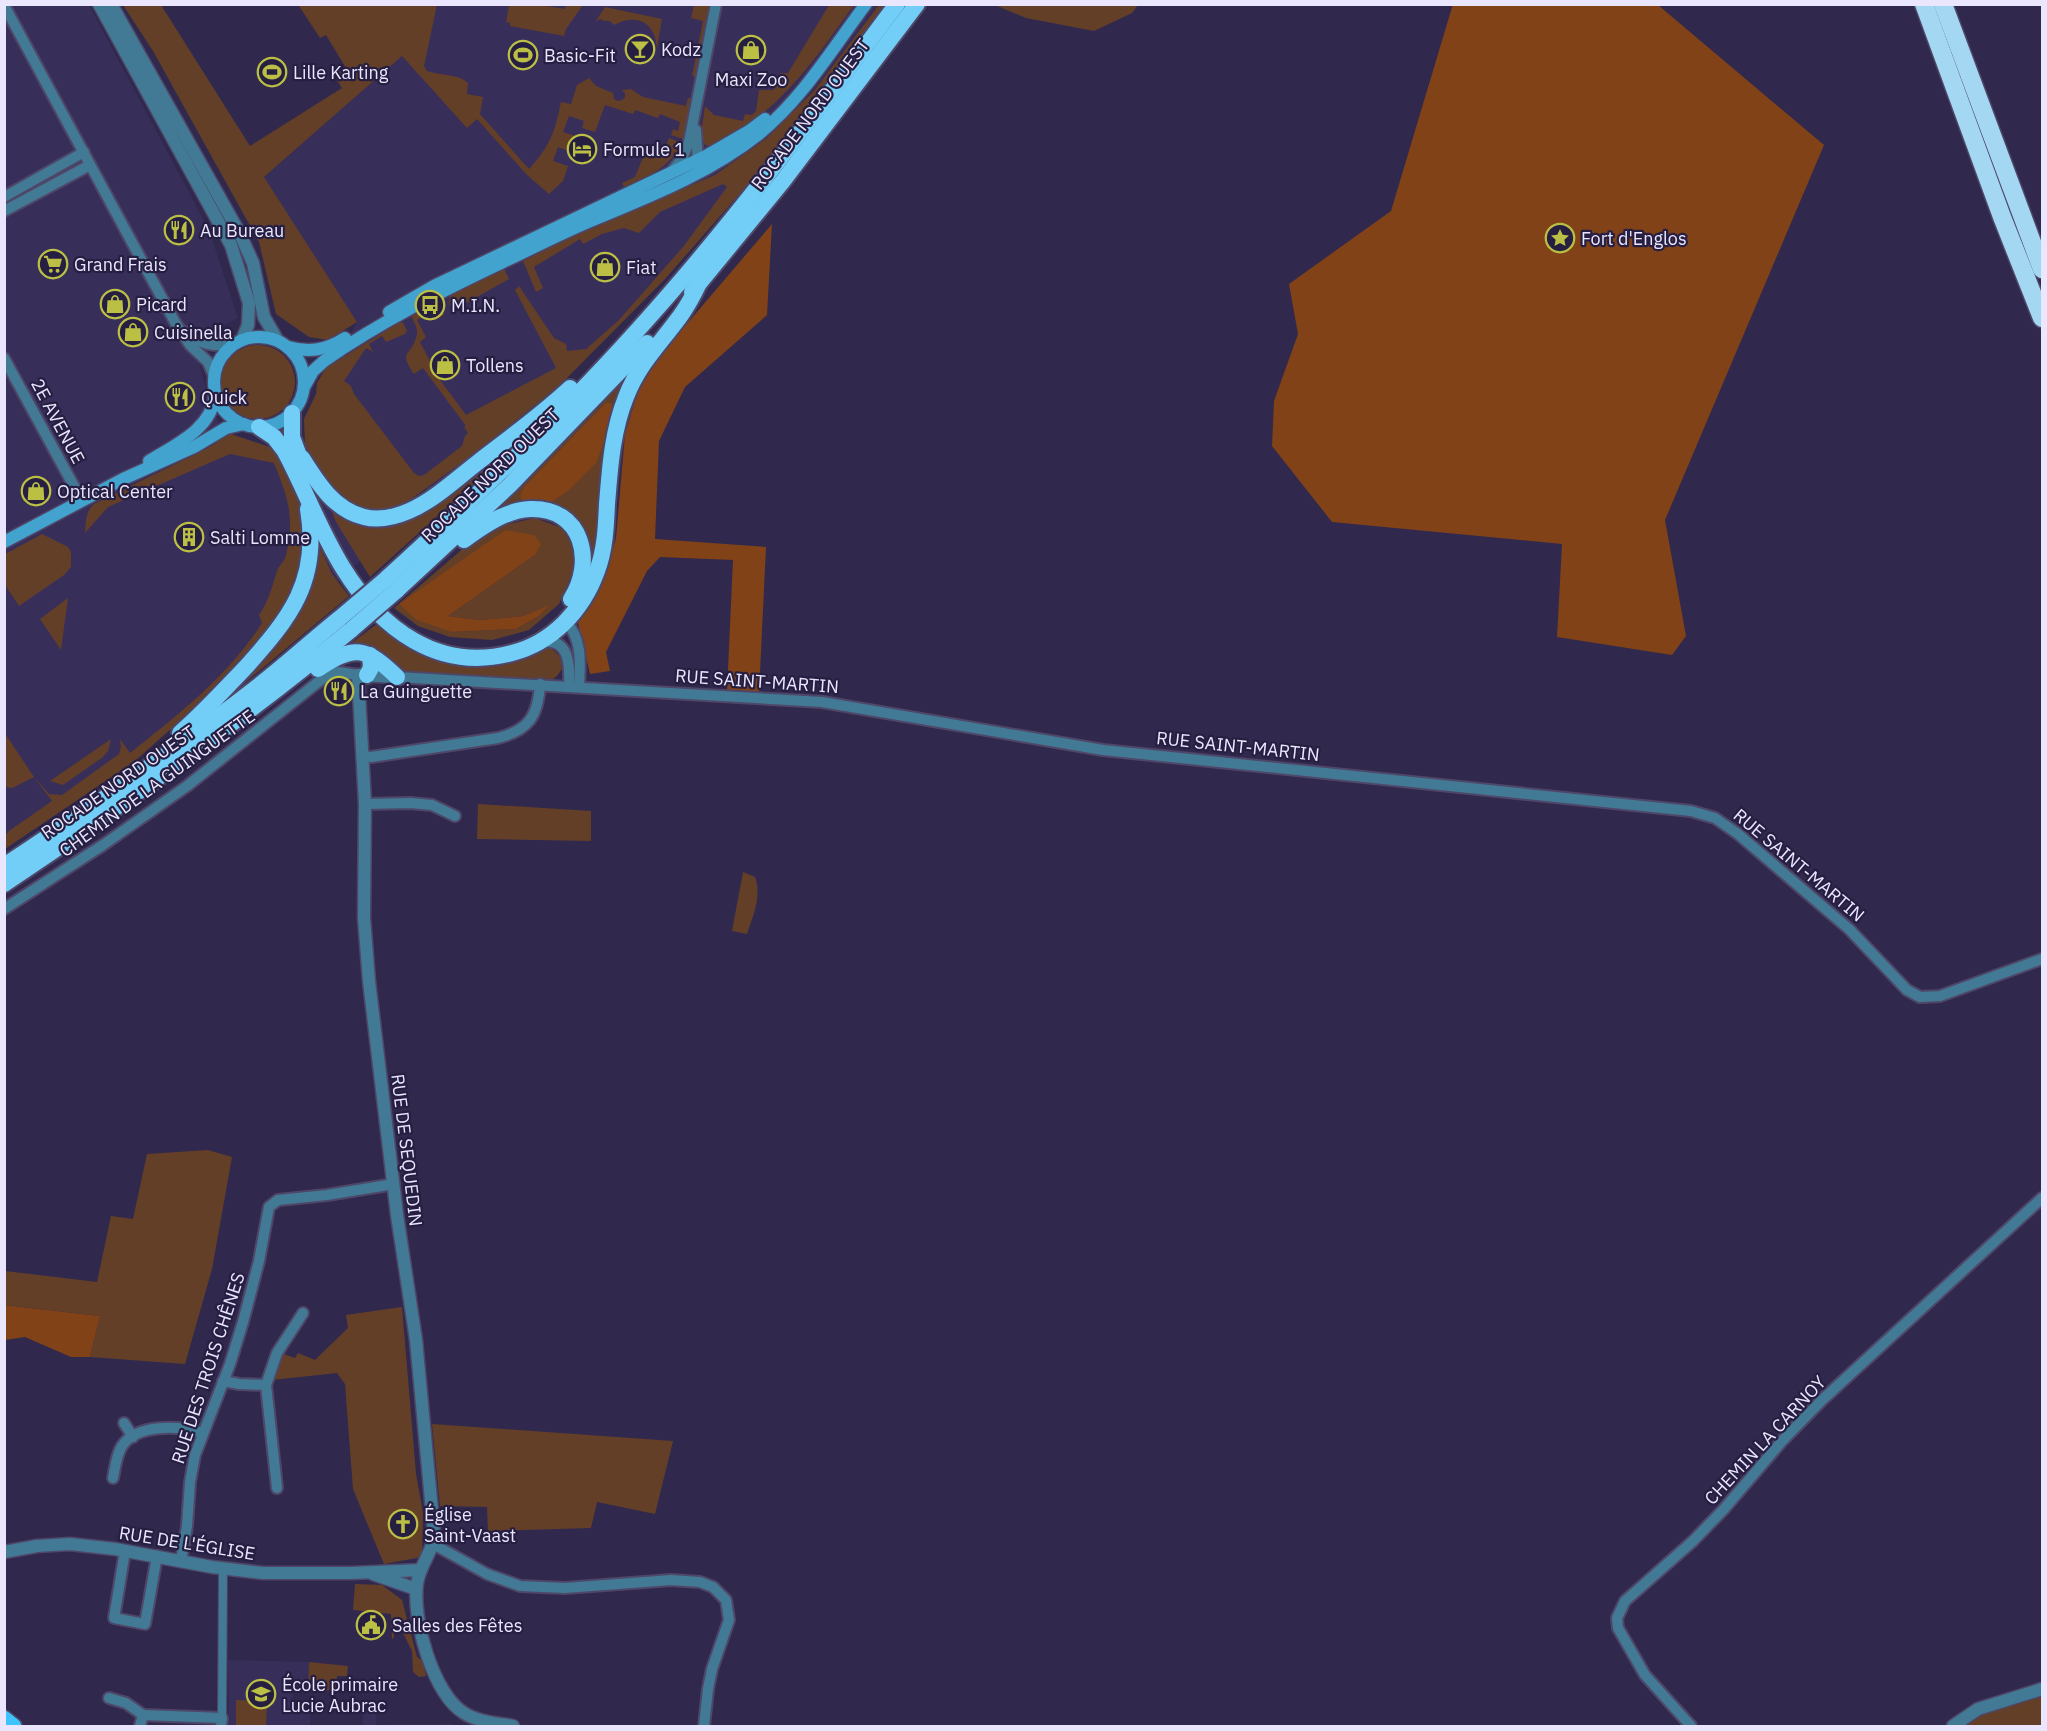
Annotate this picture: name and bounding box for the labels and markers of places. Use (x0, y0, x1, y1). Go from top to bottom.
bar icon: Kodz (624, 33, 656, 65)
shop icon: Maxi Zoo (735, 34, 767, 66)
place label: Kodz (661, 38, 701, 61)
sports icon: Basic-Fit (507, 39, 539, 71)
place label: Basic-Fit (544, 44, 616, 67)
sports icon: Lille Karting (256, 56, 288, 88)
place label: Lille Karting (293, 61, 389, 84)
place label: Maxi Zoo (715, 68, 787, 91)
hotel icon: Formule 1 (566, 133, 598, 165)
place label: Formule 1 (603, 138, 685, 161)
restaurant icon: Au Bureau (163, 214, 195, 246)
place label: Au Bureau (200, 219, 284, 242)
place icon: Fort d'Englos (1544, 222, 1576, 254)
place label: Fort d'Englos (1581, 227, 1687, 250)
supermarket icon: Grand Frais (37, 248, 69, 280)
shop icon: Fiat (589, 251, 621, 283)
place label: Grand Frais (74, 253, 167, 276)
place label: Fiat (626, 256, 657, 279)
shop icon: Picard (99, 288, 131, 320)
bus stop icon: M.I.N. (414, 289, 446, 321)
place label: Picard (136, 293, 187, 316)
place label: M.I.N. (451, 294, 500, 317)
shop icon: Cuisinella (117, 316, 149, 348)
place label: Cuisinella (154, 321, 233, 344)
shop icon: Tollens (429, 349, 461, 381)
place label: Tollens (466, 354, 524, 377)
restaurant icon: Quick (164, 381, 196, 413)
place label: Quick (201, 386, 248, 409)
shop icon: Optical Center (20, 475, 52, 507)
place label: Optical Center (57, 480, 173, 503)
building icon: Salti Lomme (173, 521, 205, 553)
place label: Salti Lomme (210, 526, 310, 549)
restaurant icon: La Guinguette (323, 675, 355, 707)
place label: La Guinguette (360, 680, 472, 703)
place label: Église Saint-Vaast (424, 1503, 516, 1547)
church icon: Église Saint-Vaast (387, 1508, 419, 1540)
public building icon: Salles des Fêtes (355, 1609, 387, 1641)
place label: Salles des Fêtes (392, 1614, 522, 1637)
place label: École primaire Lucie Aubrac (282, 1673, 398, 1717)
school or university icon: École primaire Lucie Aubrac (245, 1678, 277, 1710)

